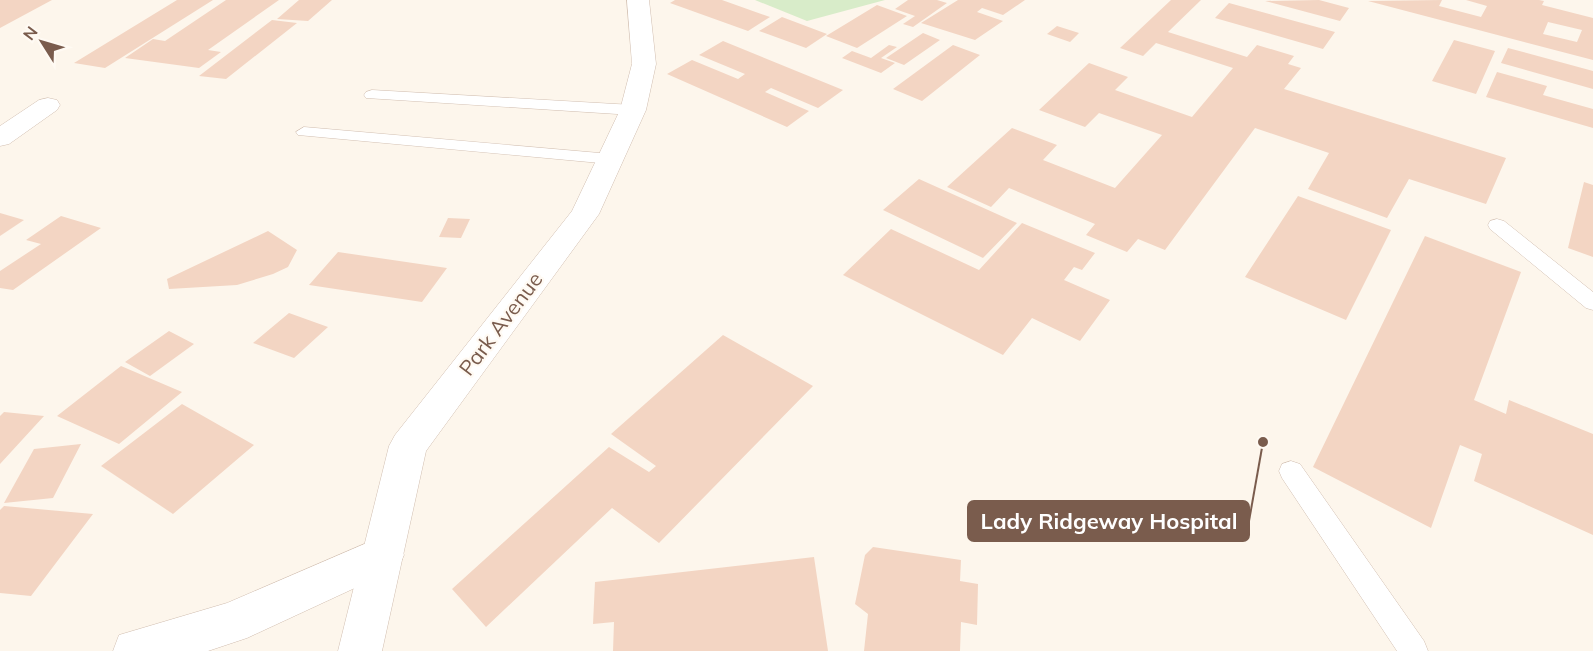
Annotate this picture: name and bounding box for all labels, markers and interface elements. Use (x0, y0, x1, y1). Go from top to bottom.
north arrow (12, 12, 72, 72)
text: N (18, 22, 42, 44)
street label: Park Avenue (453, 267, 548, 380)
callout: Lady Ridgeway Hospital (968, 501, 1249, 541)
text: Lady Ridgeway Hospital (981, 507, 1237, 535)

